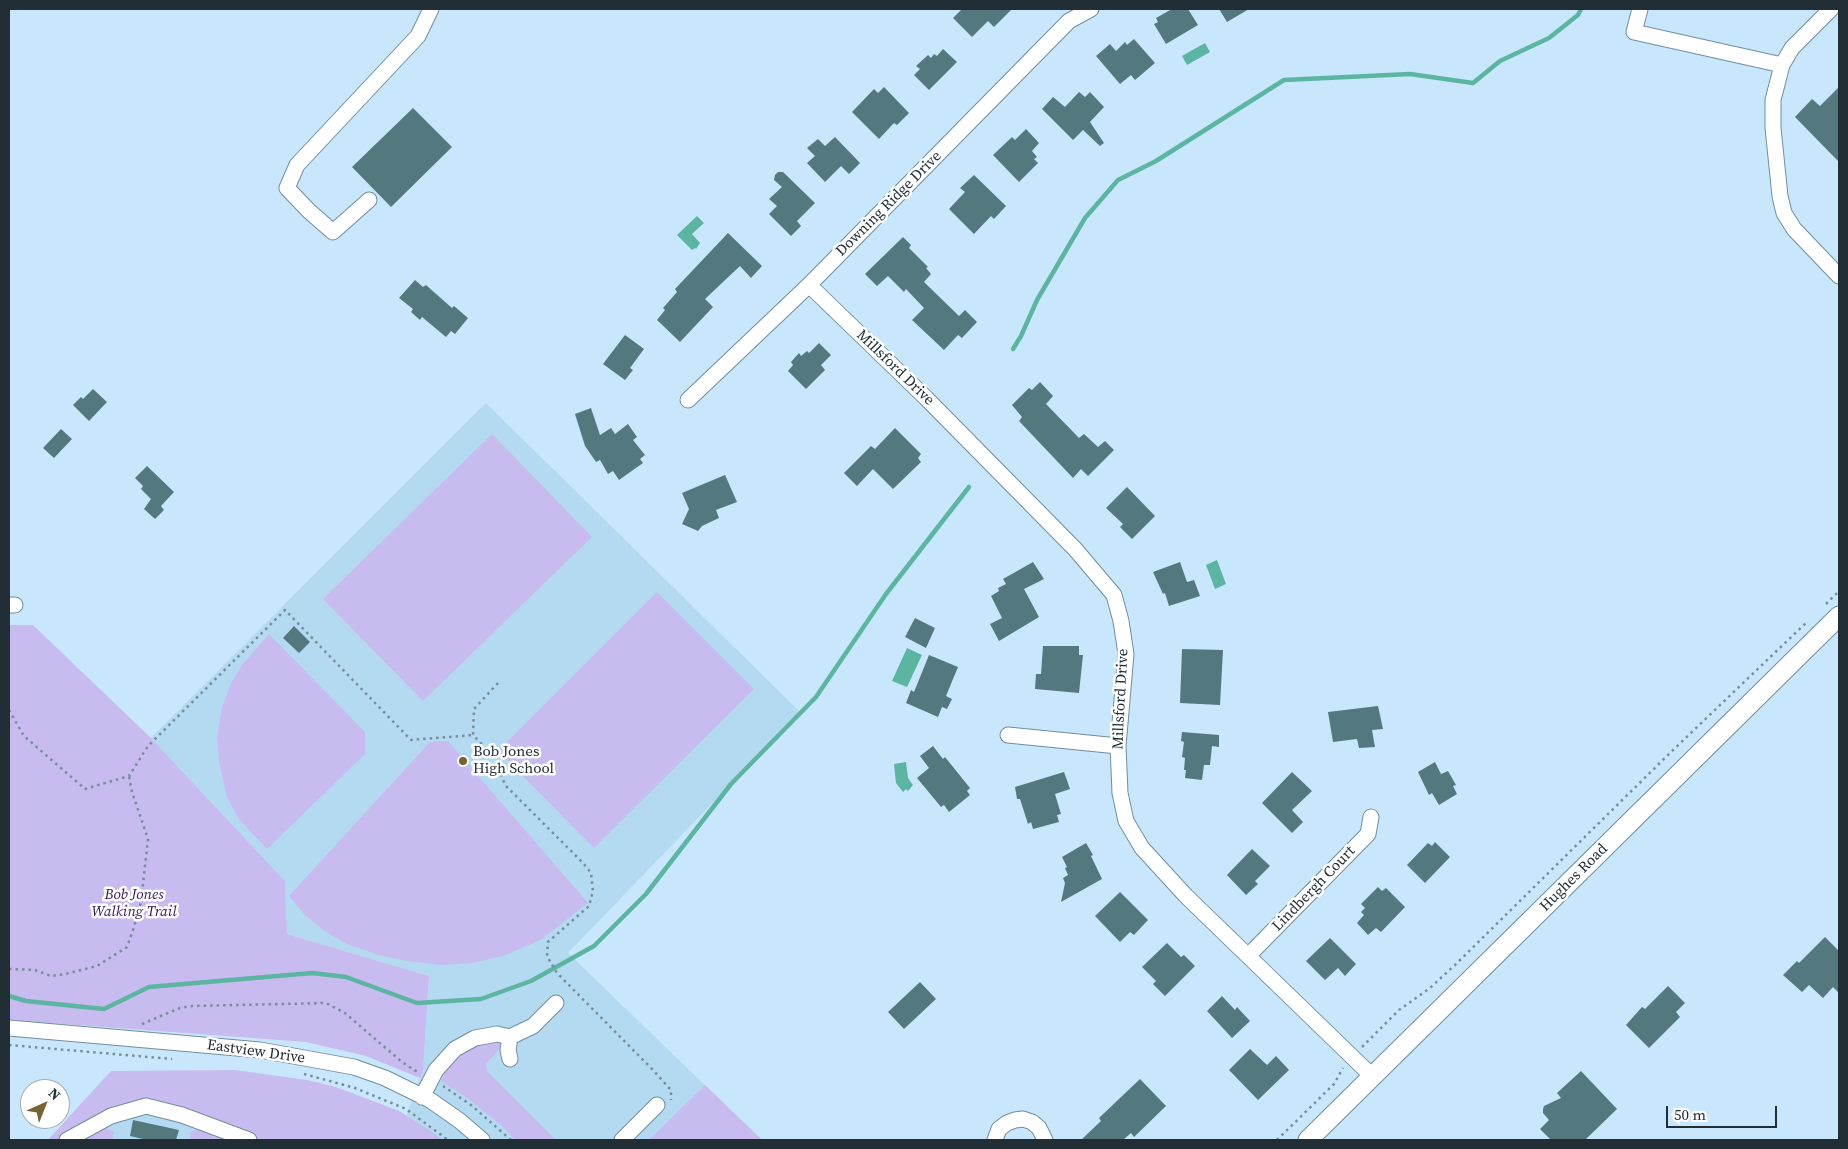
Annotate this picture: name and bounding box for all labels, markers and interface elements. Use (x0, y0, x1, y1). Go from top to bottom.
street label: Downing Ridge Drive (833, 148, 945, 260)
street label: Millsford Drive (852, 326, 938, 410)
street label: Millsford Drive (1109, 648, 1133, 750)
place label: Bob Jones High School (473, 743, 554, 778)
marker: Bob Jones High School (457, 755, 469, 767)
street label: Hughes Road (1536, 840, 1612, 916)
street label: Lindbergh Court (1269, 843, 1359, 935)
park label: Bob Jones Walking Trail (91, 886, 177, 921)
street label: Eastview Drive (206, 1036, 306, 1068)
north arrow (20, 1079, 70, 1129)
text: N (44, 1083, 65, 1105)
scale bar (1668, 1096, 1779, 1128)
text: 50 m (1674, 1104, 1706, 1125)

